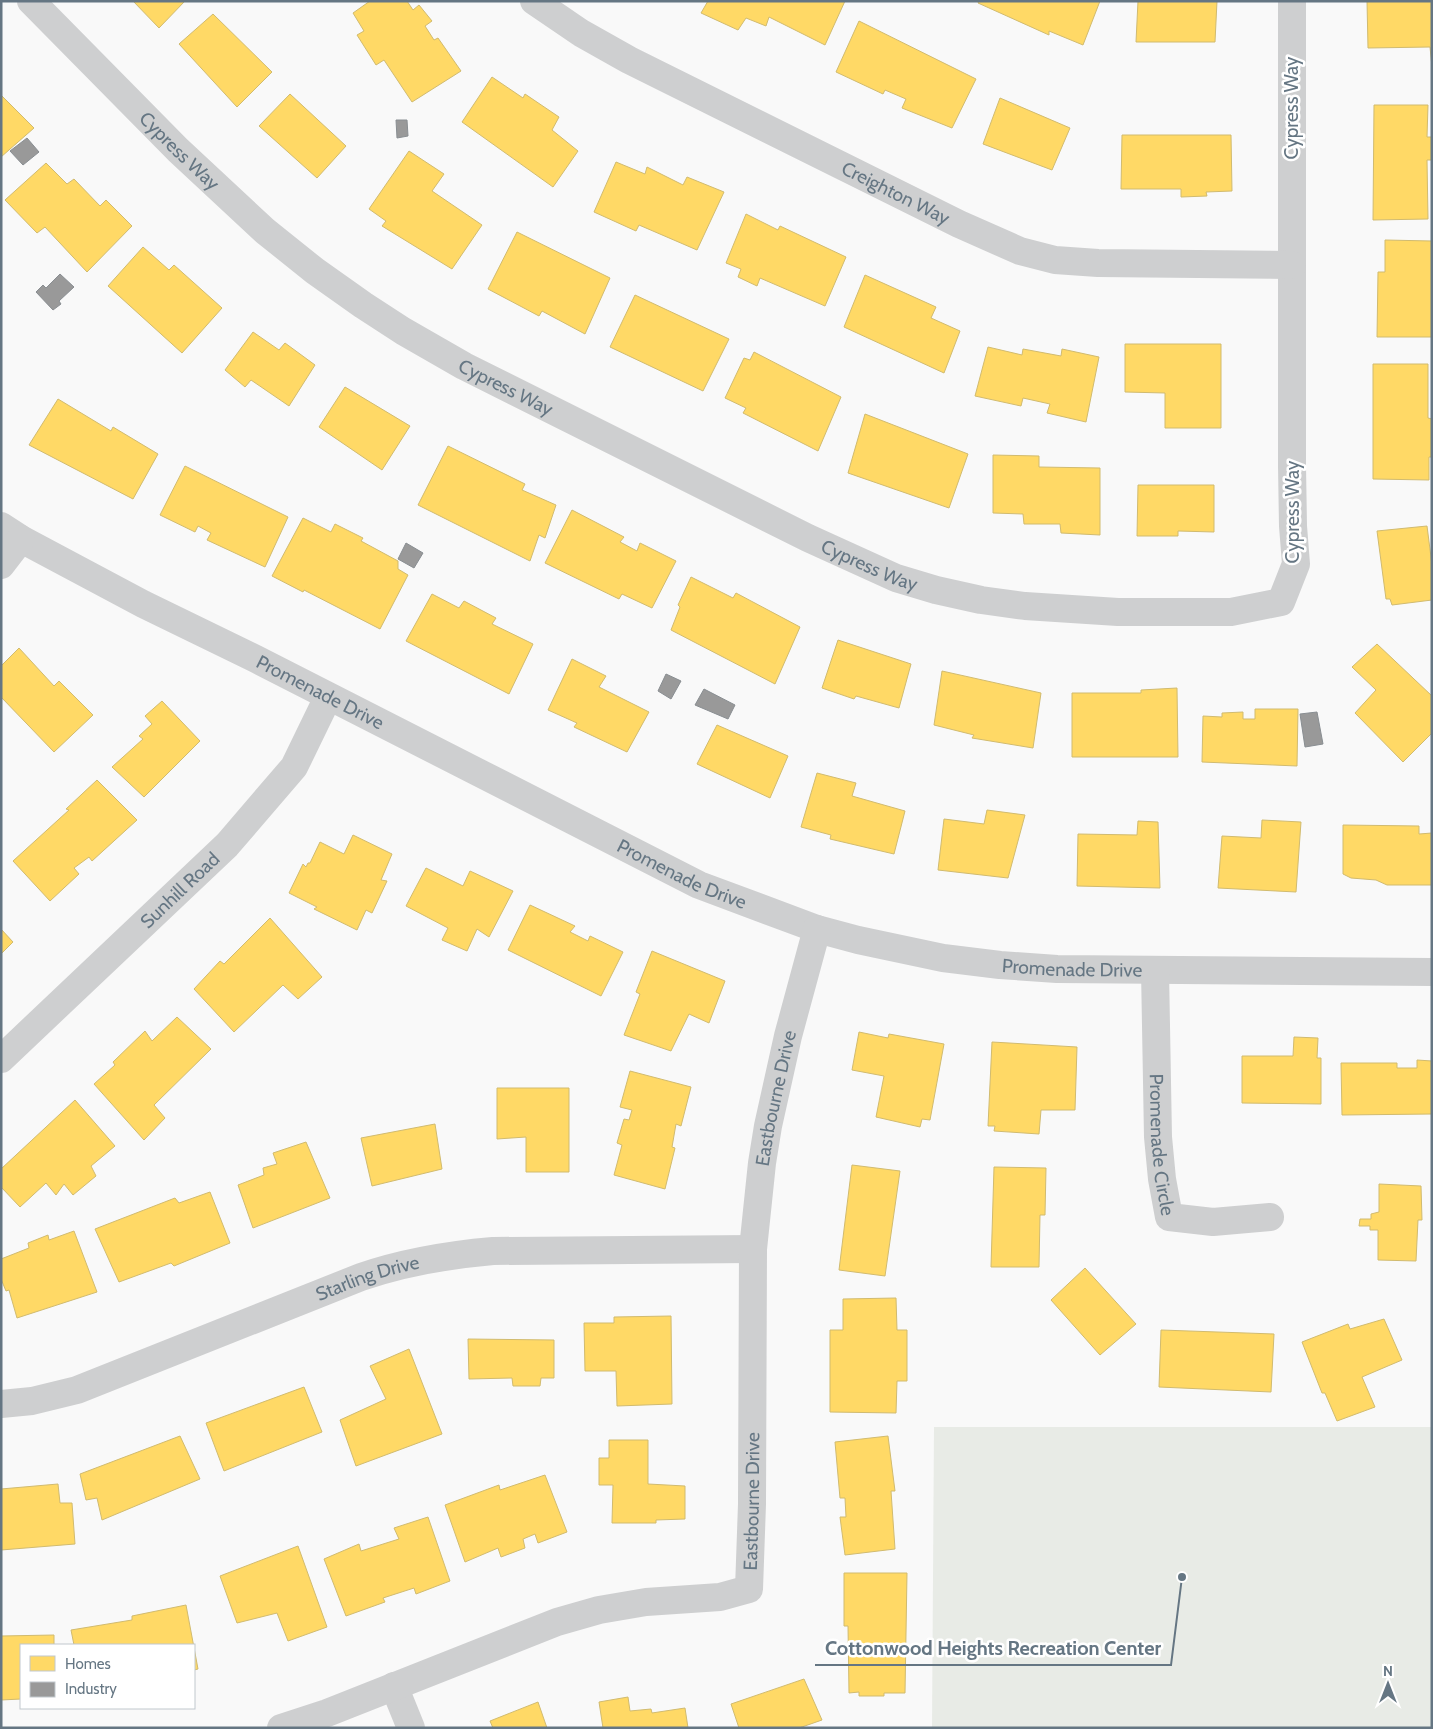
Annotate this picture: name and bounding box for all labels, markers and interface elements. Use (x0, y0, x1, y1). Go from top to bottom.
street label: Cypress Way (1280, 56, 1303, 159)
street label: Cypress Way (135, 107, 225, 195)
street label: Creighton Way (838, 156, 954, 229)
street label: Cypress Way (455, 354, 557, 420)
street label: Cypress Way (1281, 460, 1304, 563)
street label: Cypress Way (818, 534, 921, 595)
street label: Promenade Drive (253, 650, 388, 734)
street label: Promenade Drive (613, 834, 750, 913)
street label: Sunhill Road (135, 847, 224, 933)
street label: Promenade Drive (1001, 954, 1143, 981)
street label: Eastbourne Drive (750, 1027, 801, 1168)
street label: Promenade Circle (1145, 1074, 1180, 1218)
street label: Starling Drive (312, 1250, 421, 1305)
street label: Eastbourne Drive (738, 1432, 764, 1571)
callout: Cottonwood Heights Recreation Center (815, 1630, 1171, 1665)
text: Cottonwood Heights Recreation Center (825, 1636, 1162, 1660)
legend (20, 1644, 195, 1709)
text: Homes (65, 1655, 111, 1673)
north arrow (1363, 1659, 1413, 1709)
text: N (1383, 1662, 1393, 1680)
text: Industry (65, 1680, 117, 1698)

